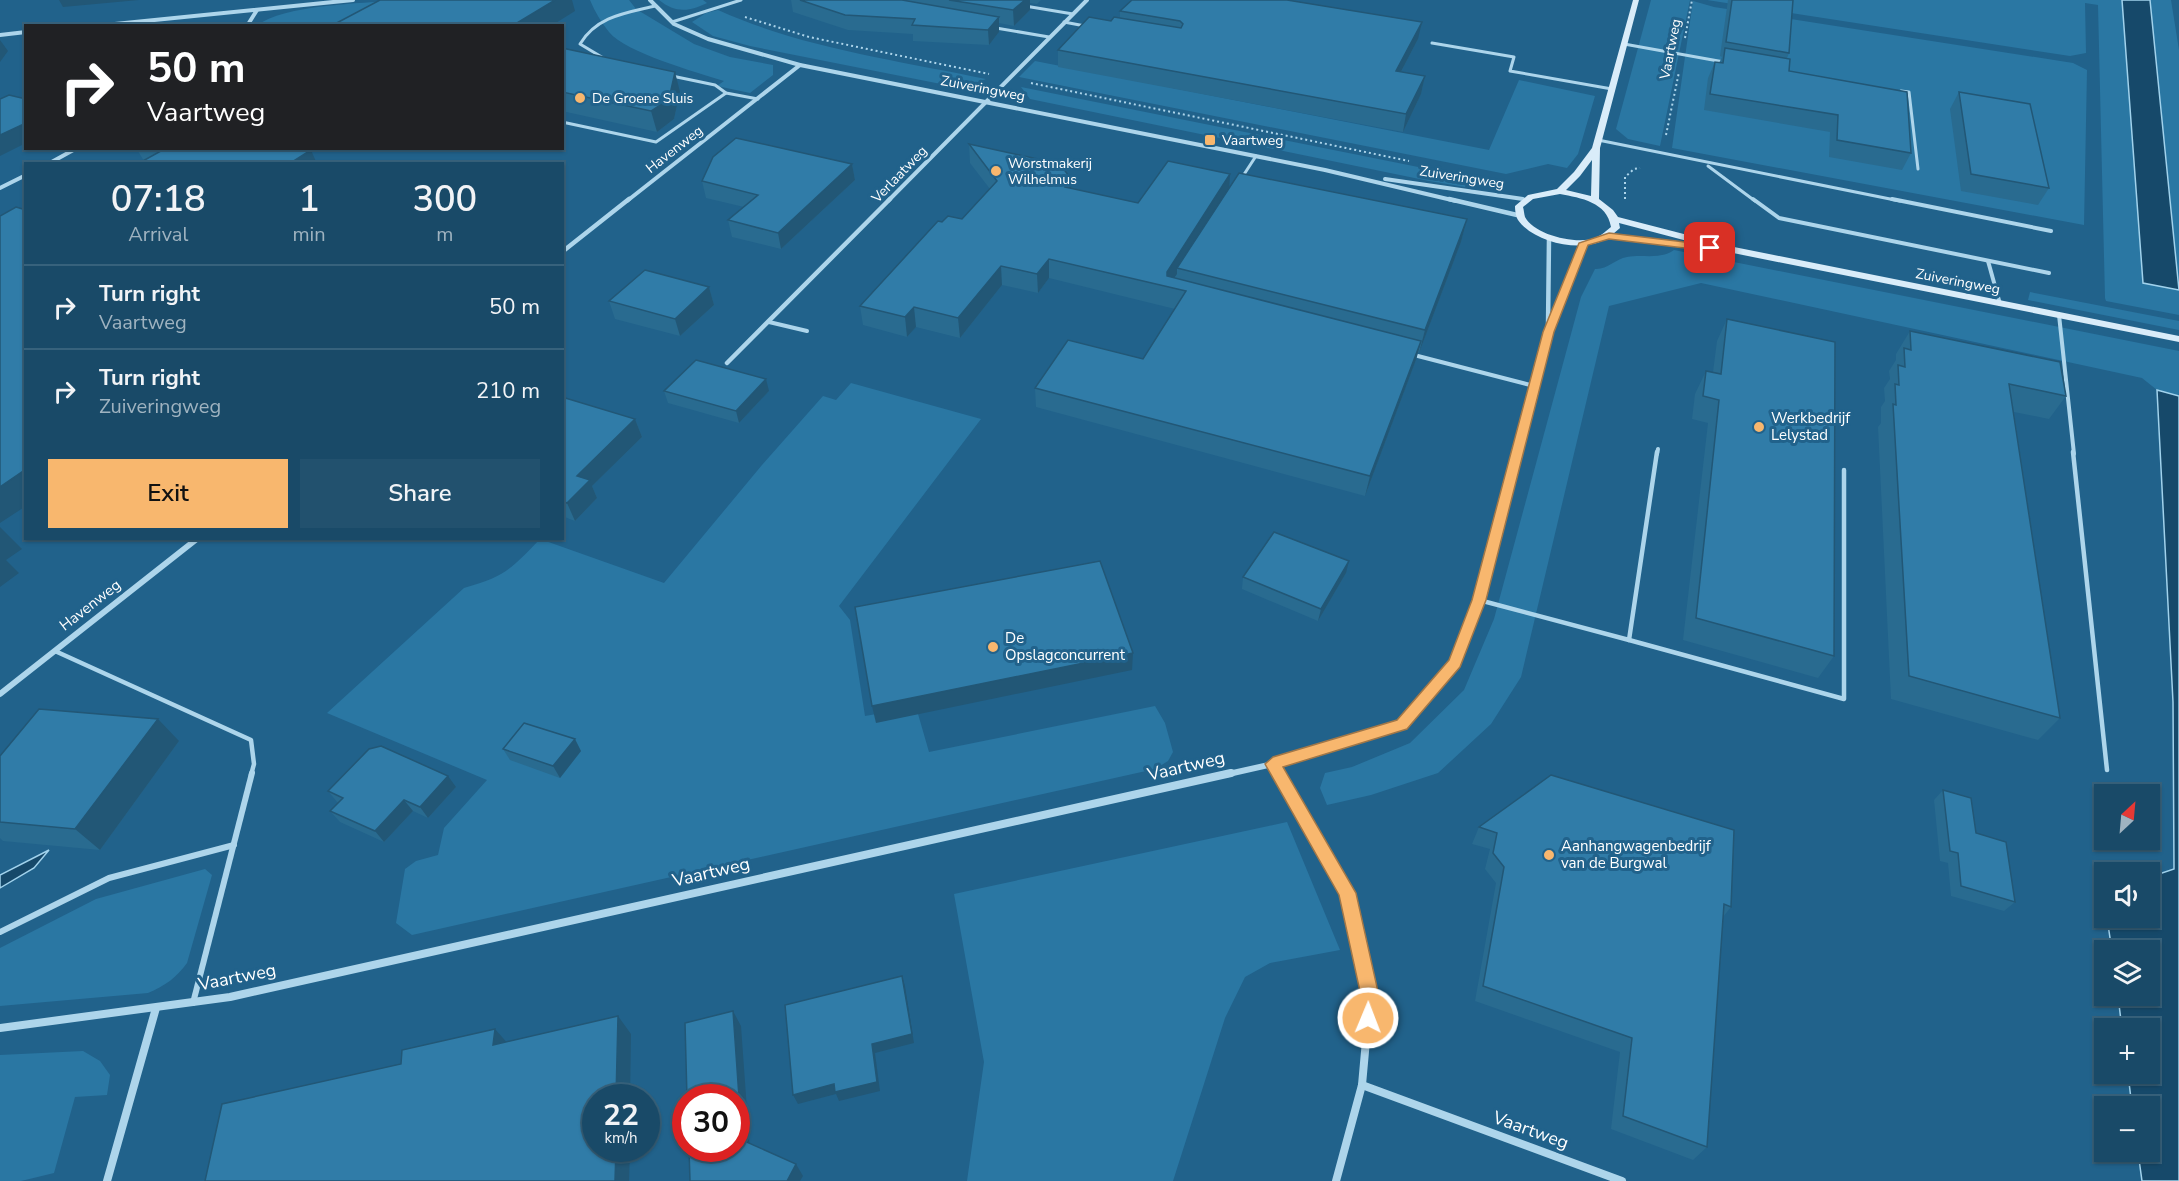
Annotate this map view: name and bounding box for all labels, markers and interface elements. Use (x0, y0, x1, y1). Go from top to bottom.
street label: Vaartweg (1655, 17, 1686, 82)
text: 50 m (147, 40, 246, 97)
icon: right (48, 48, 126, 126)
street label: Zuiveringweg (939, 71, 1027, 106)
place label: De Groene Sluis (592, 89, 694, 108)
marker: De Groene Sluis (573, 91, 587, 105)
text: Vaartweg (147, 94, 265, 131)
street label: Havenweg (642, 121, 707, 178)
place label: Vaartweg (1221, 131, 1283, 150)
marker: Vaartweg (1203, 133, 1217, 147)
street label: Verlaatweg (867, 142, 931, 208)
place label: Worstmakerij Wilhelmus (1008, 154, 1092, 189)
street label: Zuiveringweg (1418, 161, 1506, 194)
marker: Worstmakerij Wilhelmus (989, 164, 1003, 178)
text: 07:18 (111, 175, 206, 224)
text: 1 (298, 175, 320, 224)
text: 300 (412, 175, 477, 224)
text: Arrival (128, 221, 188, 248)
text: min (293, 221, 326, 248)
text: m (436, 221, 453, 248)
pin (1684, 222, 1735, 273)
icon: arrive (1693, 231, 1726, 264)
street label: Zuiveringweg (1914, 264, 2002, 299)
text: Turn right (99, 279, 200, 309)
icon: right (48, 291, 81, 324)
text: 50 m (489, 292, 540, 322)
text: Vaartweg (99, 309, 187, 336)
text: Turn right (99, 363, 200, 393)
icon: right (48, 375, 81, 408)
text: 210 m (476, 376, 540, 406)
text: Zuiveringweg (99, 393, 221, 420)
place label: Werkbedrijf Lelystad (1771, 408, 1851, 445)
marker: Werkbedrijf Lelystad (1752, 420, 1766, 434)
button: Exit (48, 459, 288, 528)
button: Share (300, 459, 540, 528)
street label: Havenweg (55, 575, 125, 635)
place label: De Opslagconcurrent (1005, 628, 1126, 665)
marker: De Opslagconcurrent (986, 640, 1000, 654)
street label: Vaartweg (1144, 745, 1227, 787)
north arrow (2094, 784, 2160, 850)
map controls (2094, 784, 2160, 1162)
place label: Aanhangwagenbedrijf van de Burgwal (1561, 836, 1712, 873)
marker: Aanhangwagenbedrijf van de Burgwal (1542, 848, 1556, 862)
street label: Vaartweg (669, 851, 752, 893)
button: sound (2094, 862, 2160, 928)
button: layers (2094, 940, 2160, 1006)
street label: Vaartweg (195, 958, 278, 996)
position arrow (1336, 986, 1400, 1050)
button: + (2094, 1018, 2160, 1084)
speed limit sign: 30 (672, 1084, 750, 1162)
text: 22 (603, 1095, 639, 1136)
button: − (2094, 1096, 2160, 1162)
street label: Vaartweg (1489, 1105, 1572, 1155)
text: km/h (604, 1128, 638, 1148)

